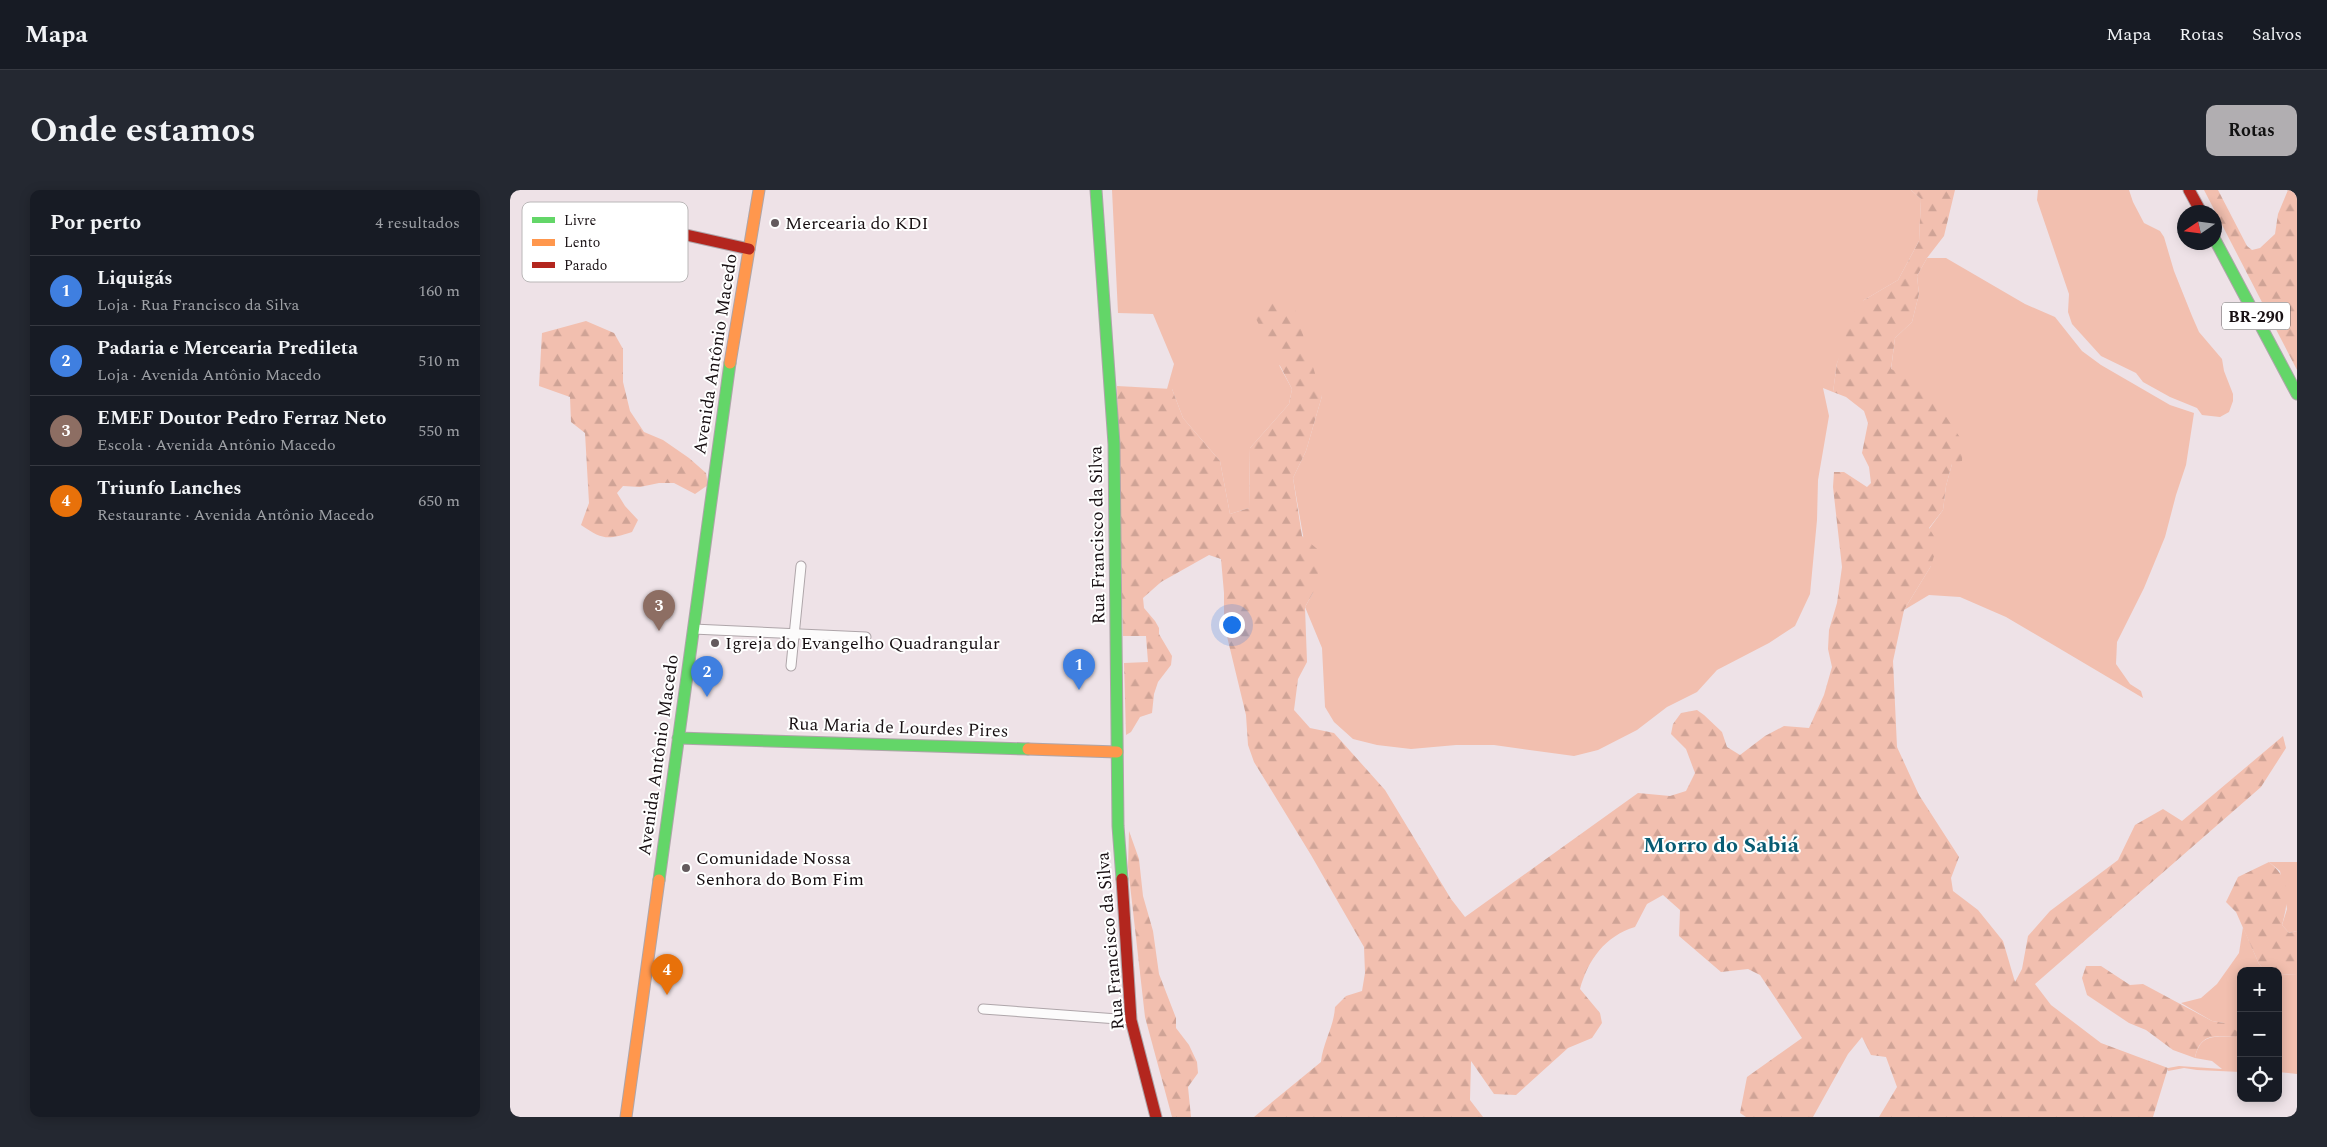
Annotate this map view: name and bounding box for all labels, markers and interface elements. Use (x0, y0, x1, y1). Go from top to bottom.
text: Mapa (25, 17, 88, 53)
text: Mapa (2106, 21, 2151, 48)
text: Rotas (2179, 21, 2224, 48)
text: Salvos (2252, 21, 2302, 48)
text: Onde estamos (30, 104, 256, 157)
button: Rotas (2206, 105, 2297, 156)
legend (522, 202, 688, 282)
north arrow (2177, 205, 2222, 250)
text: Por perto (50, 207, 141, 239)
text: Livre (564, 210, 597, 231)
place label: Mercearia do KDI (785, 210, 929, 237)
text: 4 resultados (375, 211, 460, 235)
marker: Mercearia do KDI (769, 217, 781, 229)
text: Lento (564, 232, 600, 253)
street label: Avenida Antônio Macedo (686, 252, 745, 456)
text: Parado (564, 255, 607, 276)
text: Liquigás (97, 264, 173, 293)
text: 1 (62, 279, 70, 303)
text: 160 m (418, 279, 460, 303)
text: Loja · Rua Francisco da Silva (97, 293, 299, 317)
road number: BR-290 (2222, 302, 2290, 330)
text: Padaria e Mercearia Predileta (97, 334, 358, 363)
text: 2 (62, 349, 70, 373)
text: 510 m (418, 349, 460, 373)
text: Loja · Avenida Antônio Macedo (97, 363, 321, 387)
text: EMEF Doutor Pedro Ferraz Neto (97, 404, 386, 433)
text: 3 (62, 419, 70, 443)
text: 550 m (418, 419, 460, 443)
text: Escola · Avenida Antônio Macedo (97, 433, 336, 457)
street label: Rua Francisco da Silva (1082, 445, 1113, 625)
text: Triunfo Lanches (97, 474, 242, 503)
text: 4 (62, 489, 70, 513)
text: 650 m (418, 489, 460, 513)
text: Restaurante · Avenida Antônio Macedo (97, 503, 374, 527)
pin: 3 (643, 590, 675, 631)
your location (1219, 612, 1245, 638)
place label: Igreja do Evangelho Quadrangular (725, 630, 1000, 657)
marker: Igreja do Evangelho Quadrangular (709, 637, 721, 649)
pin: 1 (1063, 649, 1095, 690)
street label: Avenida Antônio Macedo (631, 653, 686, 857)
pin: 2 (691, 656, 723, 697)
street label: Rua Maria de Lourdes Pires (787, 710, 1009, 745)
district label: Morro do Sabiá (1643, 829, 1800, 862)
place label: Comunidade Nossa Senhora do Bom Fim (696, 845, 864, 893)
street label: Rua Francisco da Silva (1089, 851, 1132, 1031)
marker: Comunidade Nossa Senhora do Bom Fim (680, 862, 692, 874)
pin: 4 (651, 954, 683, 995)
map controls (2237, 967, 2282, 1102)
button: + (2237, 967, 2282, 1012)
button: − (2237, 1012, 2282, 1057)
button: locate (2237, 1057, 2282, 1102)

